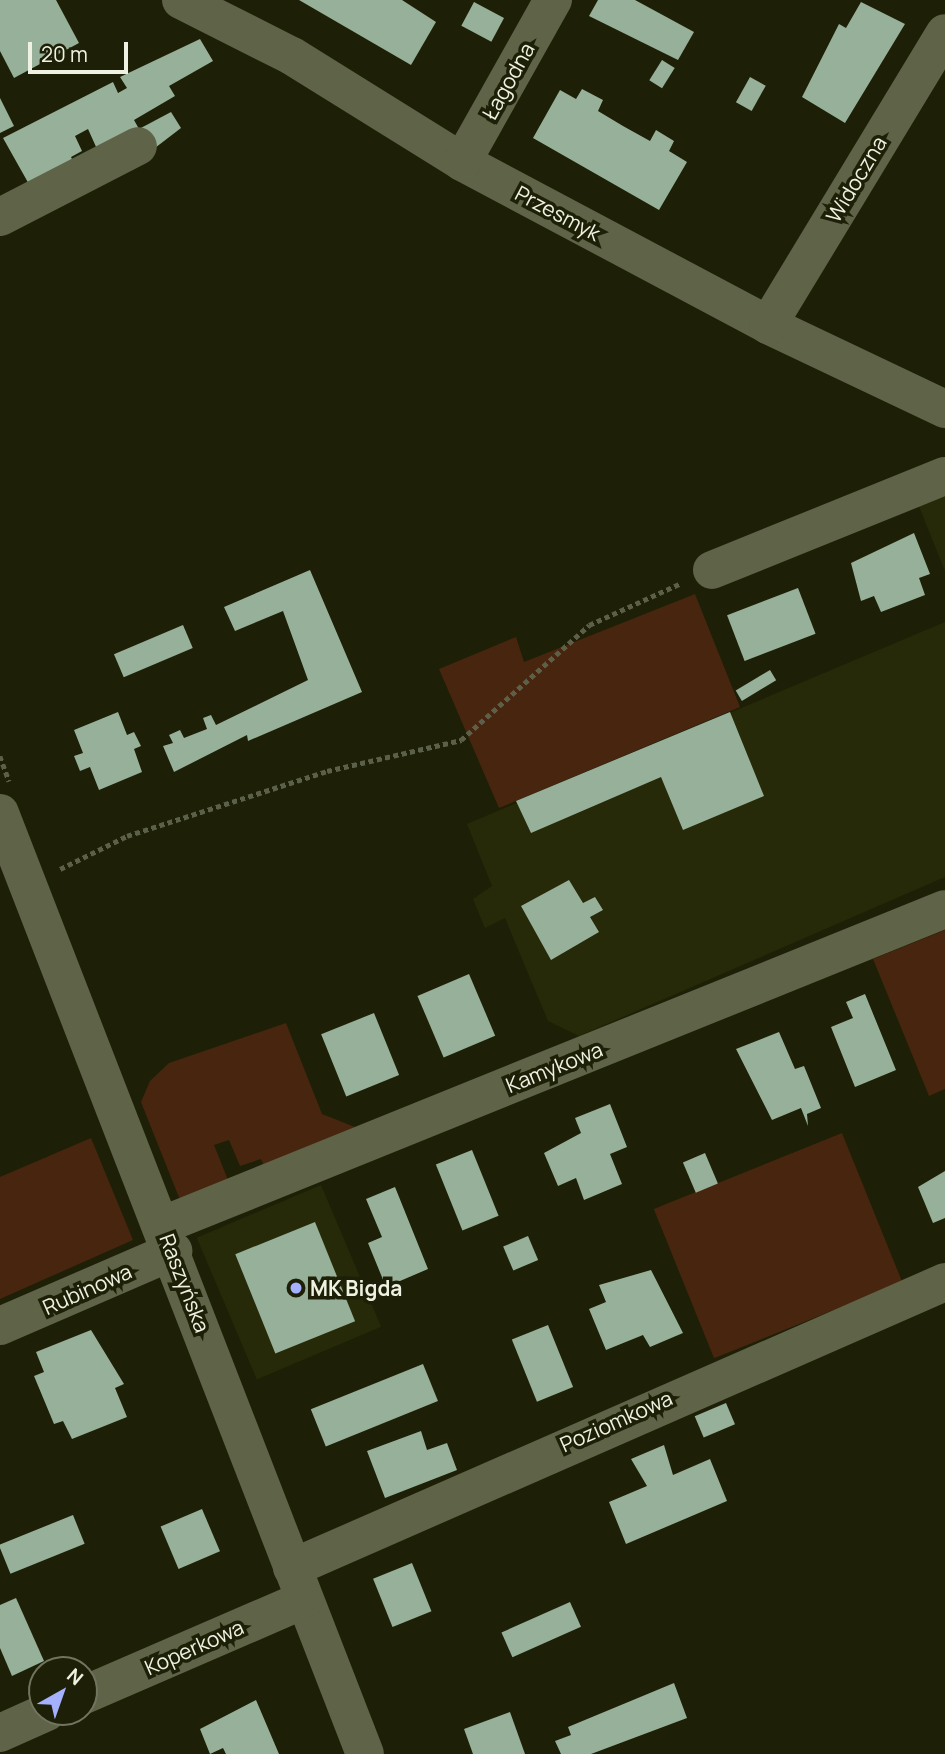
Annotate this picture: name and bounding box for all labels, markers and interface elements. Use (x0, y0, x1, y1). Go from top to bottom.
scale bar (32, 28, 131, 72)
street label: Łagodna (477, 38, 539, 124)
text: 20 m (41, 40, 88, 68)
street label: Widoczna (821, 131, 891, 227)
street label: Przesmyk (511, 180, 605, 246)
street label: Kamykowa (502, 1036, 606, 1098)
street label: Raszyńska (155, 1230, 215, 1336)
street label: Rubinowa (39, 1258, 135, 1320)
place label: MK Bigda (310, 1275, 403, 1301)
marker: MK Bigda (288, 1280, 304, 1296)
street label: Poziomkowa (556, 1385, 676, 1457)
street label: Koperkowa (141, 1614, 247, 1680)
north arrow (28, 1656, 98, 1726)
text: N (62, 1662, 89, 1691)

